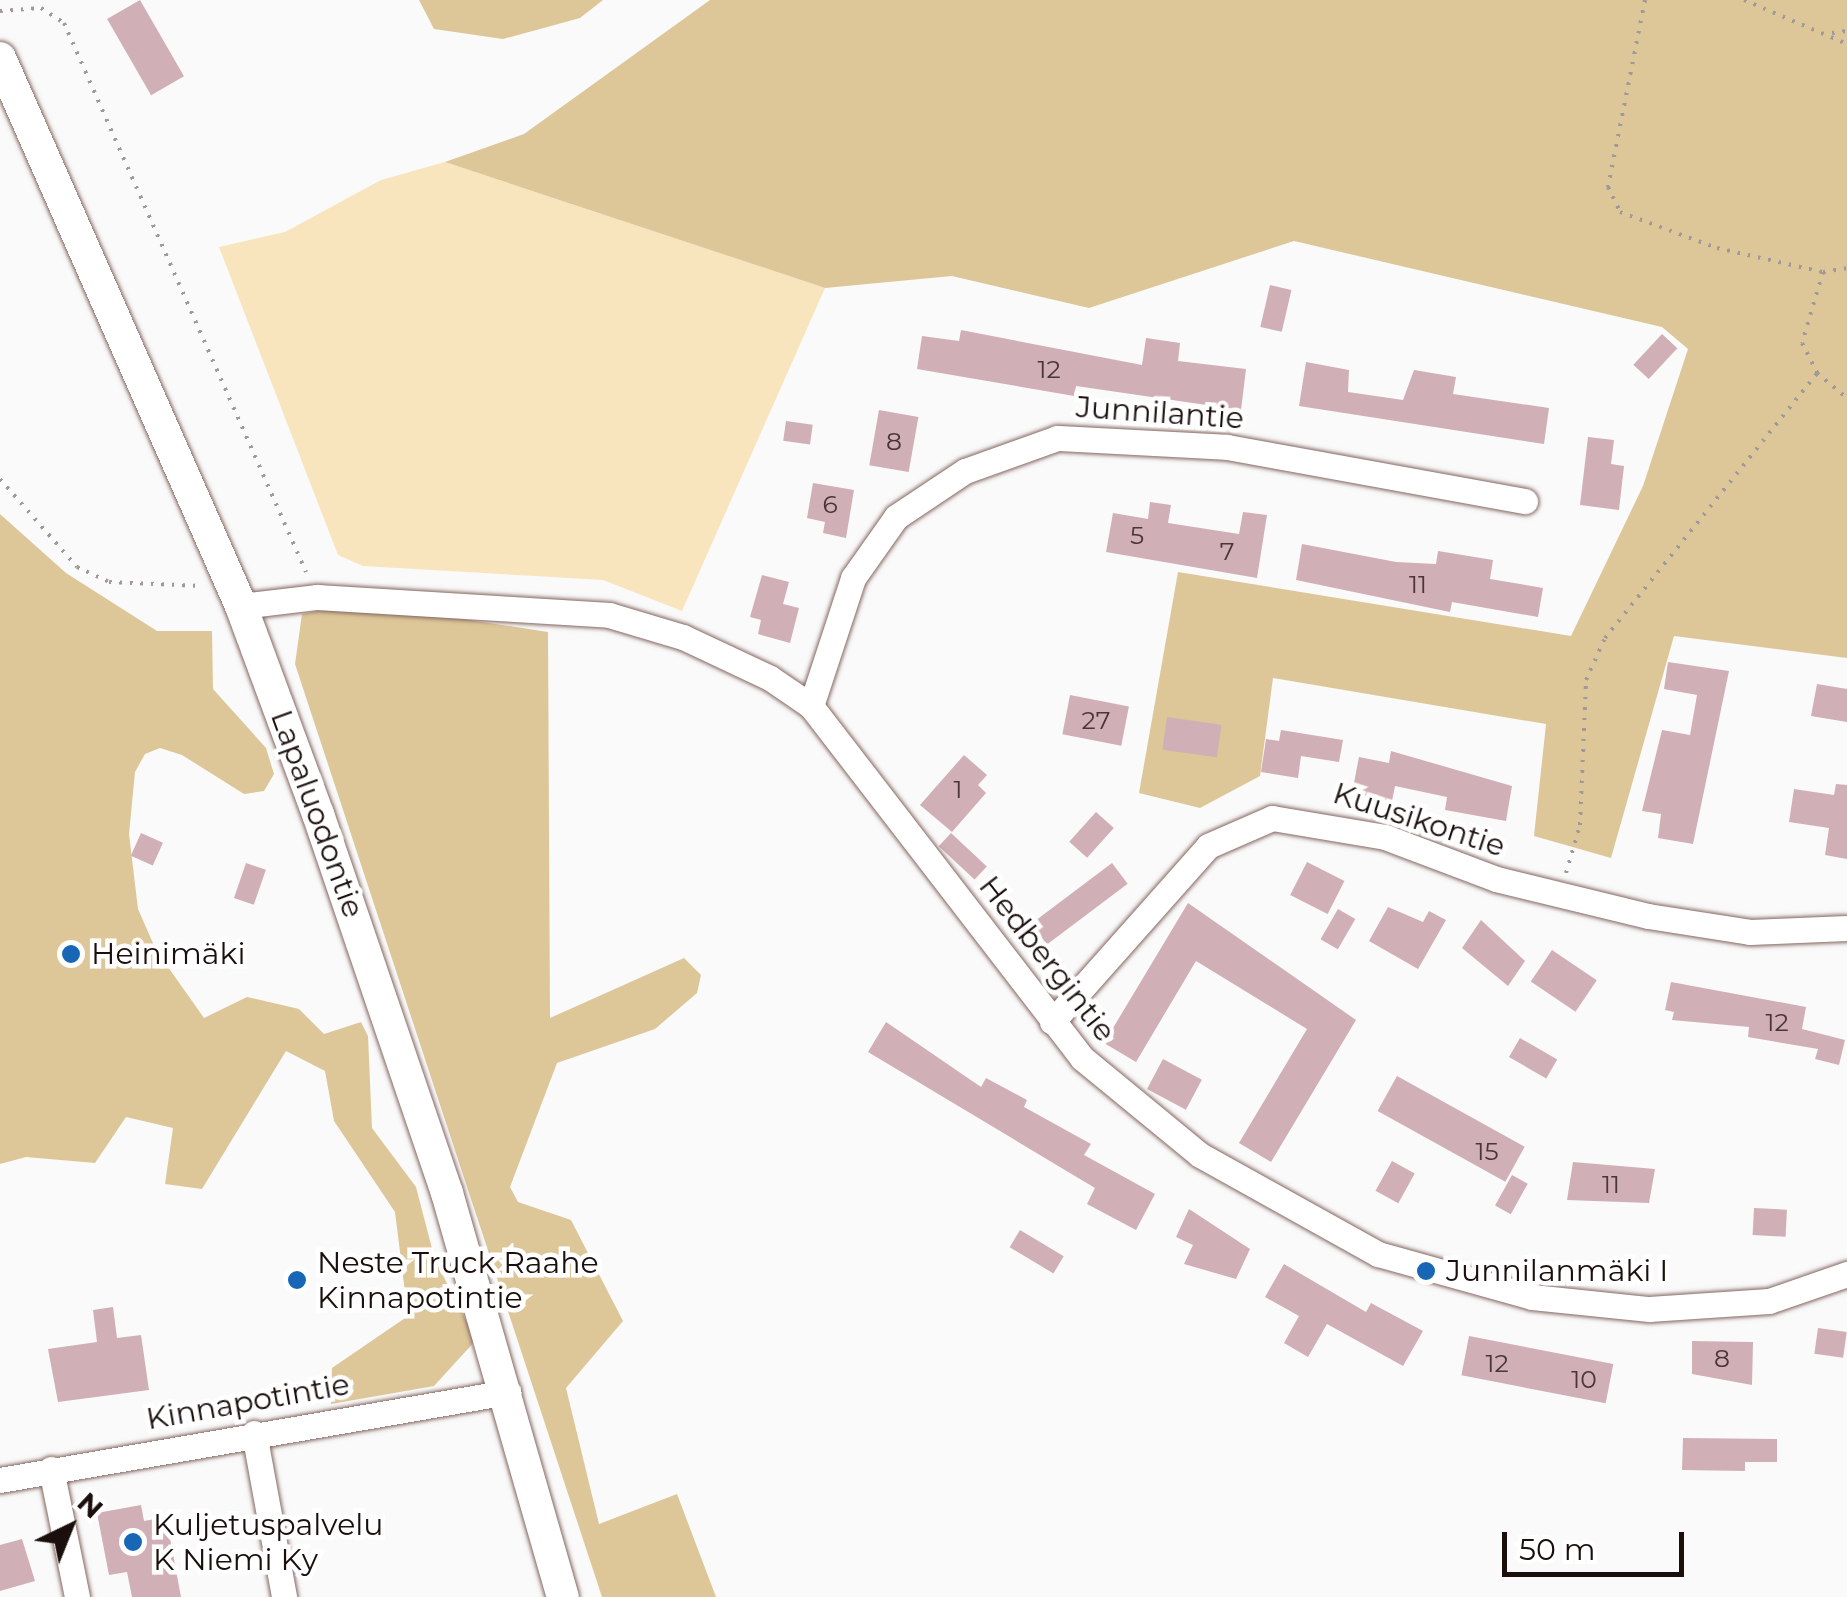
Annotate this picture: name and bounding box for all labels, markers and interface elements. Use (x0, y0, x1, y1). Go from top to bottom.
house number: 12 (1037, 354, 1061, 384)
street label: Junnilantie (1075, 389, 1245, 437)
house number: 8 (886, 426, 902, 456)
house number: 6 (822, 489, 838, 519)
house number: 5 (1130, 520, 1144, 550)
house number: 7 (1220, 536, 1234, 566)
house number: 11 (1409, 569, 1427, 599)
street label: Lapaluodontie (263, 705, 371, 923)
house number: 27 (1082, 705, 1110, 735)
house number: 1 (953, 774, 963, 804)
street label: Kuusikontie (1329, 775, 1509, 865)
street label: Hedbergintie (971, 869, 1123, 1049)
place label: Heinimäki (91, 936, 245, 972)
marker: Heinimäki (60, 943, 82, 965)
house number: 12 (1765, 1007, 1789, 1037)
house number: 15 (1475, 1136, 1499, 1166)
house number: 11 (1602, 1169, 1620, 1199)
place label: Neste Truck Raahe Kinnapotintie (317, 1245, 599, 1316)
place label: Junnilanmäki I (1446, 1253, 1668, 1289)
marker: Junnilanmäki I (1415, 1260, 1437, 1282)
marker: Neste Truck Raahe Kinnapotintie (286, 1269, 308, 1291)
house number: 8 (1714, 1343, 1730, 1373)
house number: 12 (1485, 1348, 1509, 1378)
house number: 10 (1571, 1364, 1597, 1394)
street label: Kinnapotintie (144, 1366, 352, 1438)
north arrow (20, 1477, 120, 1577)
text: N (71, 1485, 110, 1525)
place label: Kuljetuspalvelu K Niemi Ky (153, 1507, 383, 1578)
scale bar (1507, 1512, 1690, 1574)
marker: Kuljetuspalvelu K Niemi Ky (122, 1531, 144, 1553)
text: 50 m (1519, 1531, 1596, 1568)

